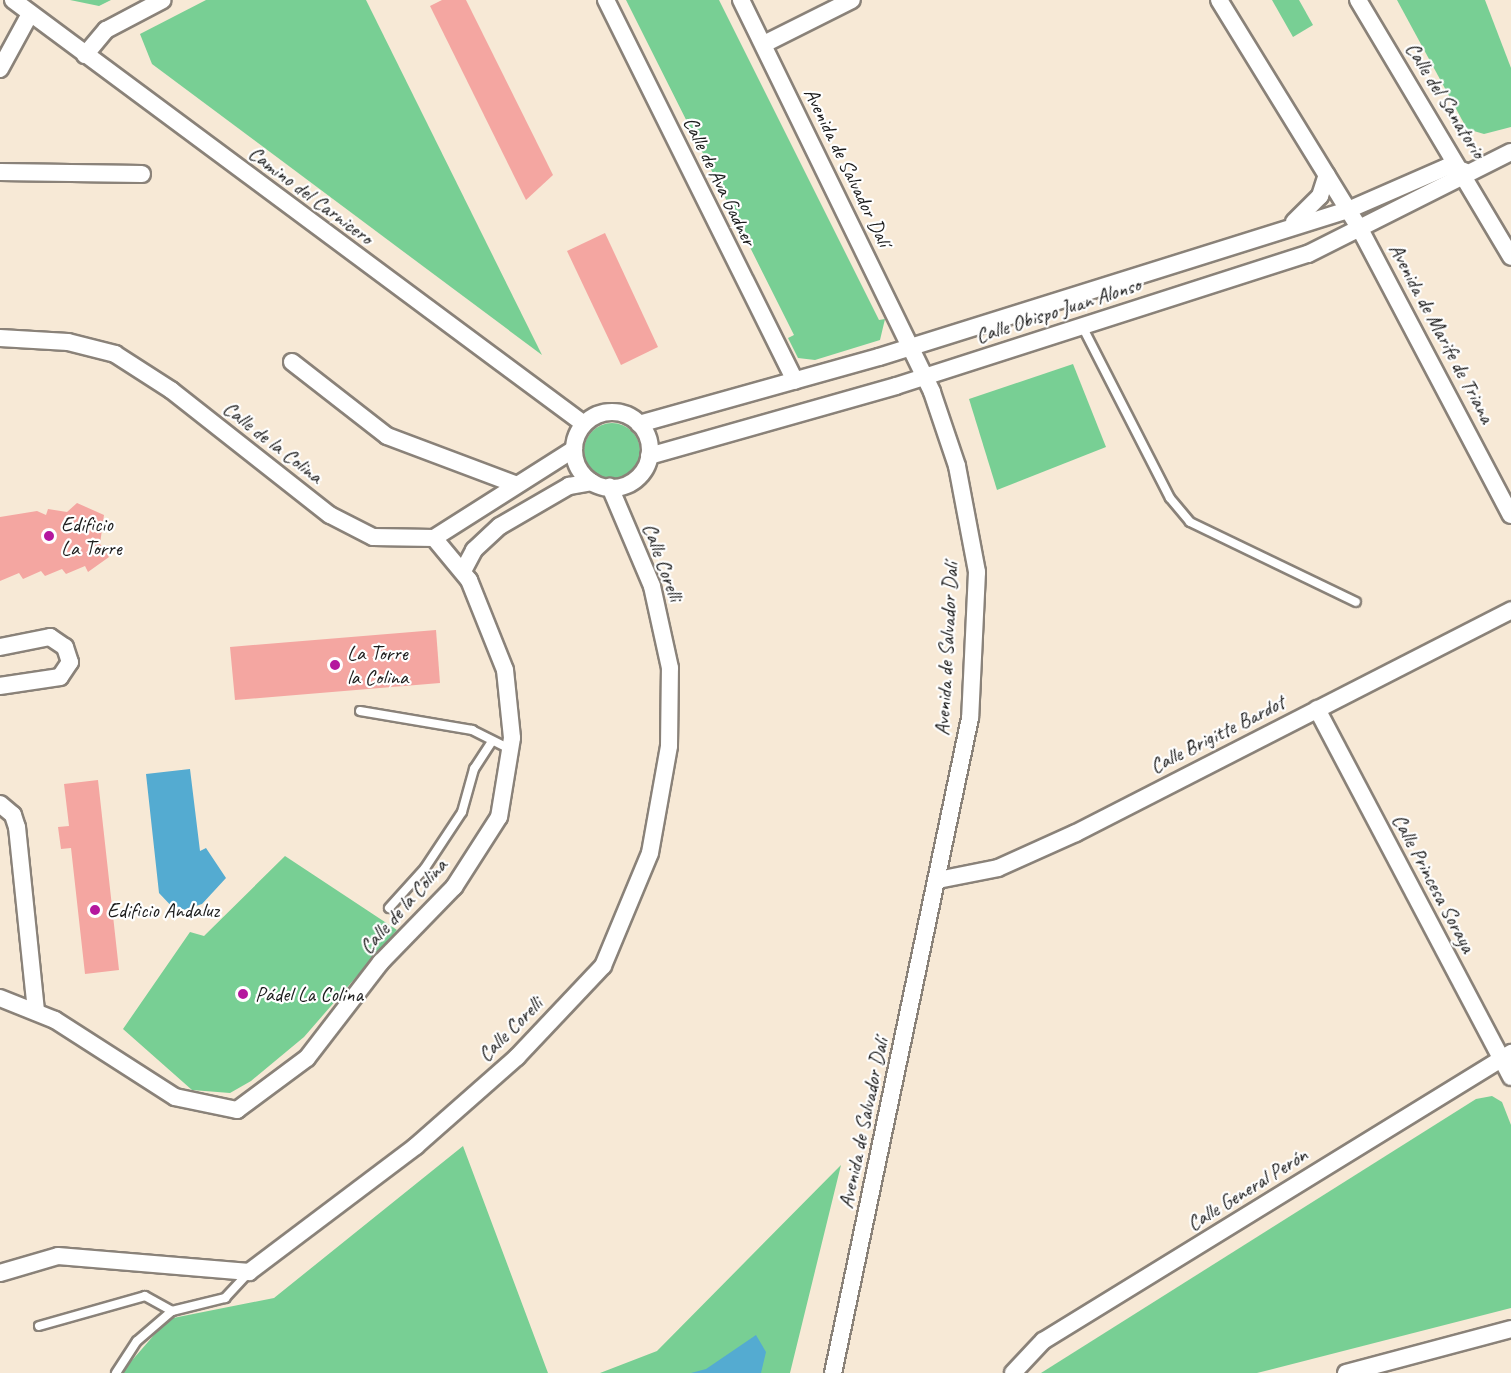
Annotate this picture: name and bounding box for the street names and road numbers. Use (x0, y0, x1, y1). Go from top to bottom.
street label: Calle del Sanatorio (1400, 37, 1492, 163)
street label: Avenida de Salvador Dalí (798, 83, 898, 251)
street label: Calle de Ava Gadner (678, 112, 762, 250)
street label: Camino del Carnicero (243, 140, 379, 250)
street label: Avenida de Marife de Triana (1384, 239, 1500, 427)
street label: Calle Obispo Juan Alonso (973, 272, 1143, 348)
street label: Calle de la Colina (218, 395, 328, 489)
street label: Calle Corelli (637, 520, 689, 604)
street label: Avenida de Salvador Dalí (929, 561, 963, 737)
street label: Calle Brigitte Bardot (1145, 689, 1289, 779)
street label: Calle Princesa Soraya (1387, 809, 1481, 957)
street label: Calle de la Colina (354, 853, 452, 959)
street label: Calle Corelli (473, 992, 547, 1066)
street label: Avenida de Salvador Dalí (832, 1035, 894, 1211)
street label: Calle General Perón (1182, 1142, 1312, 1236)

